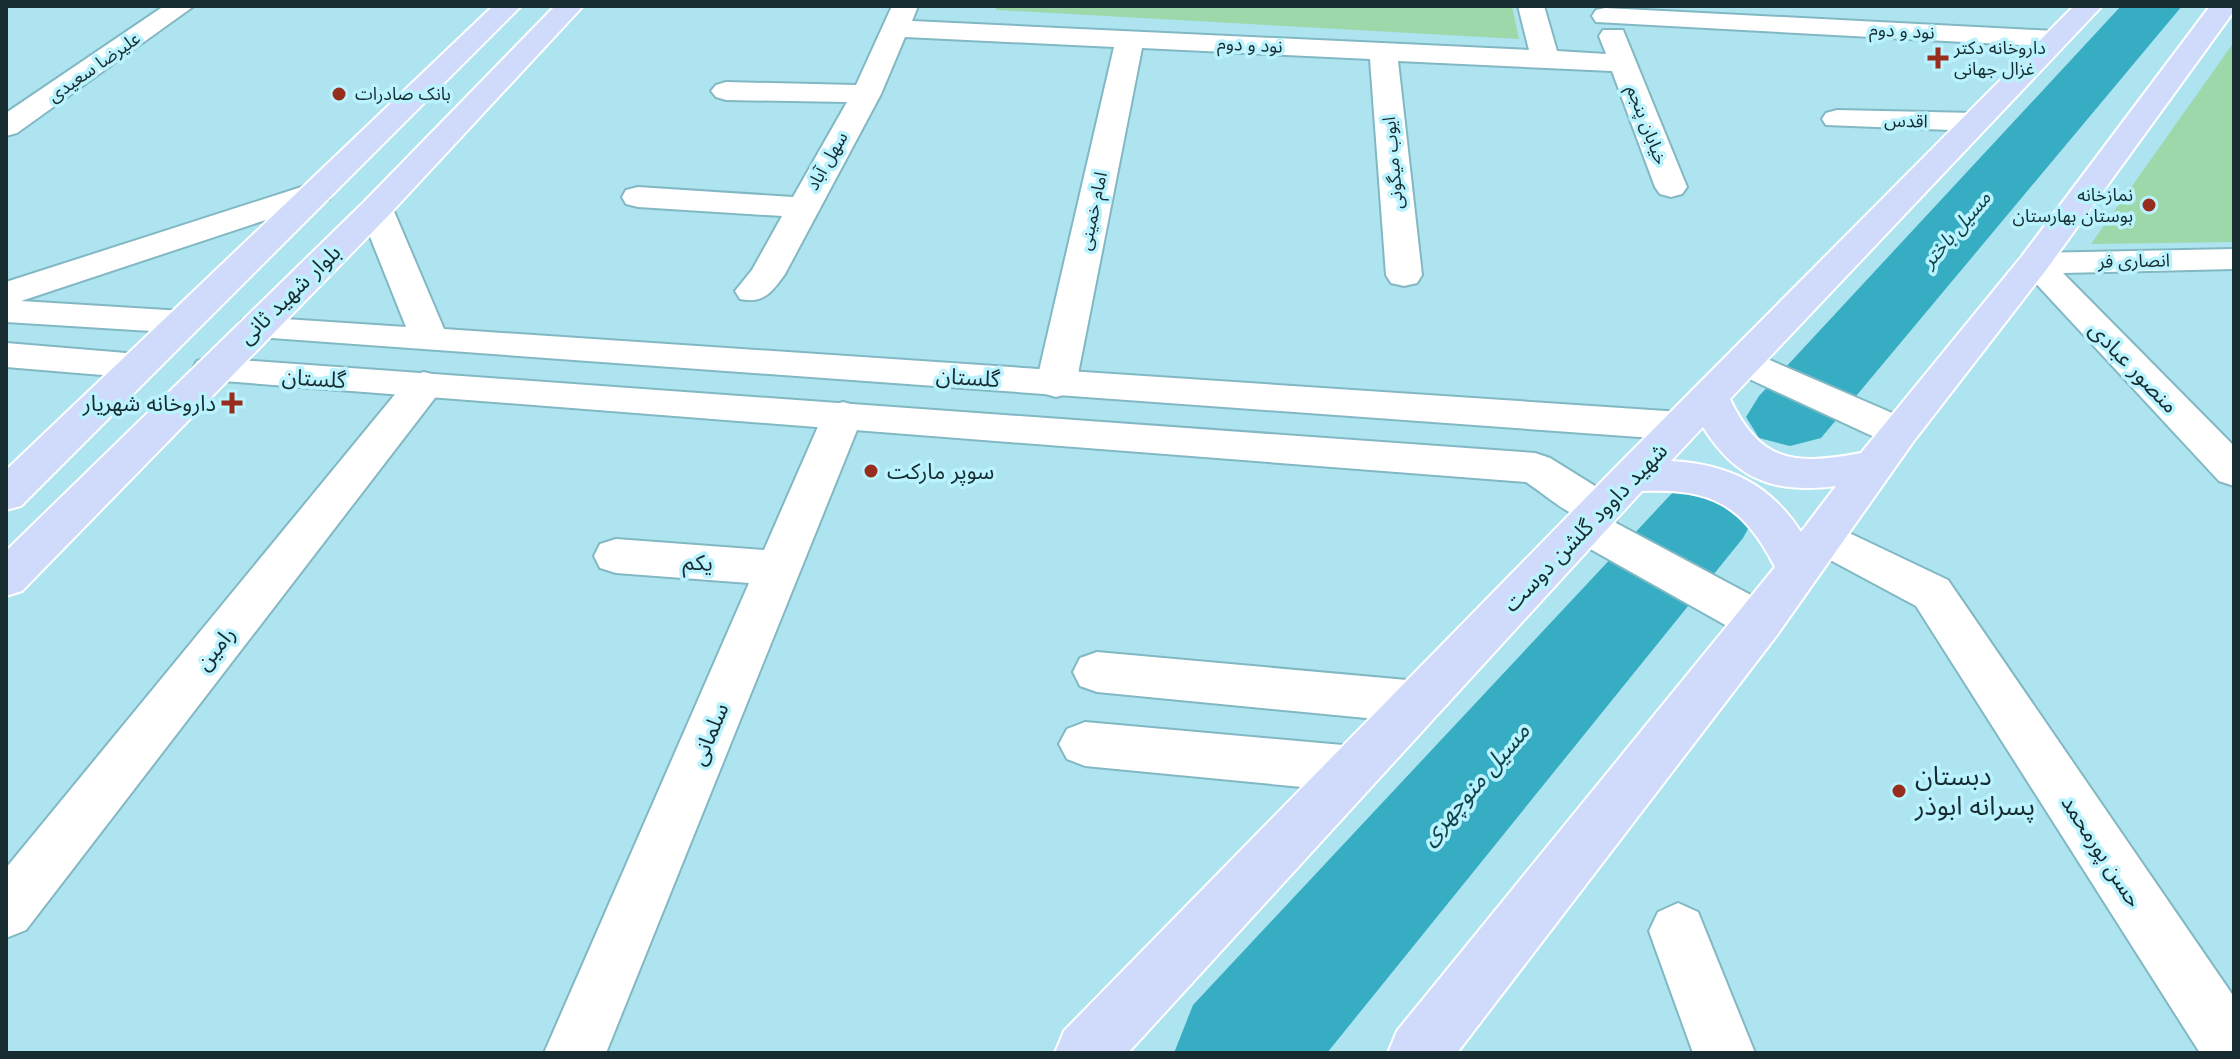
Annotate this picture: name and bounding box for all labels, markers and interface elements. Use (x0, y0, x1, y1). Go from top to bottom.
street label: نود و دوم (1869, 19, 1935, 47)
street label: علیرضا سعیدی (44, 28, 144, 107)
street label: نود و دوم (1217, 33, 1283, 61)
place label: داروخانه دکتر غزال جهانی (1953, 38, 2046, 80)
marker: داروخانه دکتر غزال جهانی (1929, 49, 1947, 67)
street label: خیابان پنجم (1620, 83, 1671, 168)
place label: بانک صادرات (355, 84, 451, 105)
marker: بانک صادرات (330, 85, 348, 103)
street label: اقدس (1884, 110, 1928, 133)
street label: ایوب میگونی (1379, 116, 1408, 210)
street label: سهل آباد (802, 128, 853, 194)
street label: امام خمینی (1075, 170, 1115, 253)
place label: نمازخانه بوستان بهارستان (2013, 185, 2133, 227)
water label: مسیل باختر (1916, 186, 1996, 274)
marker: نمازخانه بوستان بهارستان (2140, 196, 2158, 214)
street label: بلوار شهید ثانی (233, 240, 346, 350)
street label: انصاری فر (2097, 250, 2170, 273)
street label: منصور عبادی (2083, 317, 2183, 419)
street label: گلستان (935, 363, 1002, 392)
street label: گلستان (281, 364, 348, 393)
place label: داروخانه شهریار (82, 391, 216, 417)
marker: داروخانه شهریار (223, 394, 241, 412)
street label: شهید داوود گلشن دوست (1498, 438, 1672, 617)
place label: سوپر مارکت (887, 459, 994, 486)
marker: سوپر مارکت (862, 462, 880, 480)
street label: یکم (682, 549, 714, 580)
street label: رامین (190, 622, 241, 676)
street label: سلمانی (685, 699, 734, 769)
water label: مسیل منوچهری (1414, 717, 1537, 852)
place label: دبستان پسرانه ابوذر (1914, 761, 2035, 823)
marker: دبستان پسرانه ابوذر (1890, 782, 1908, 800)
street label: حسن پورمحمد (2054, 791, 2147, 913)

